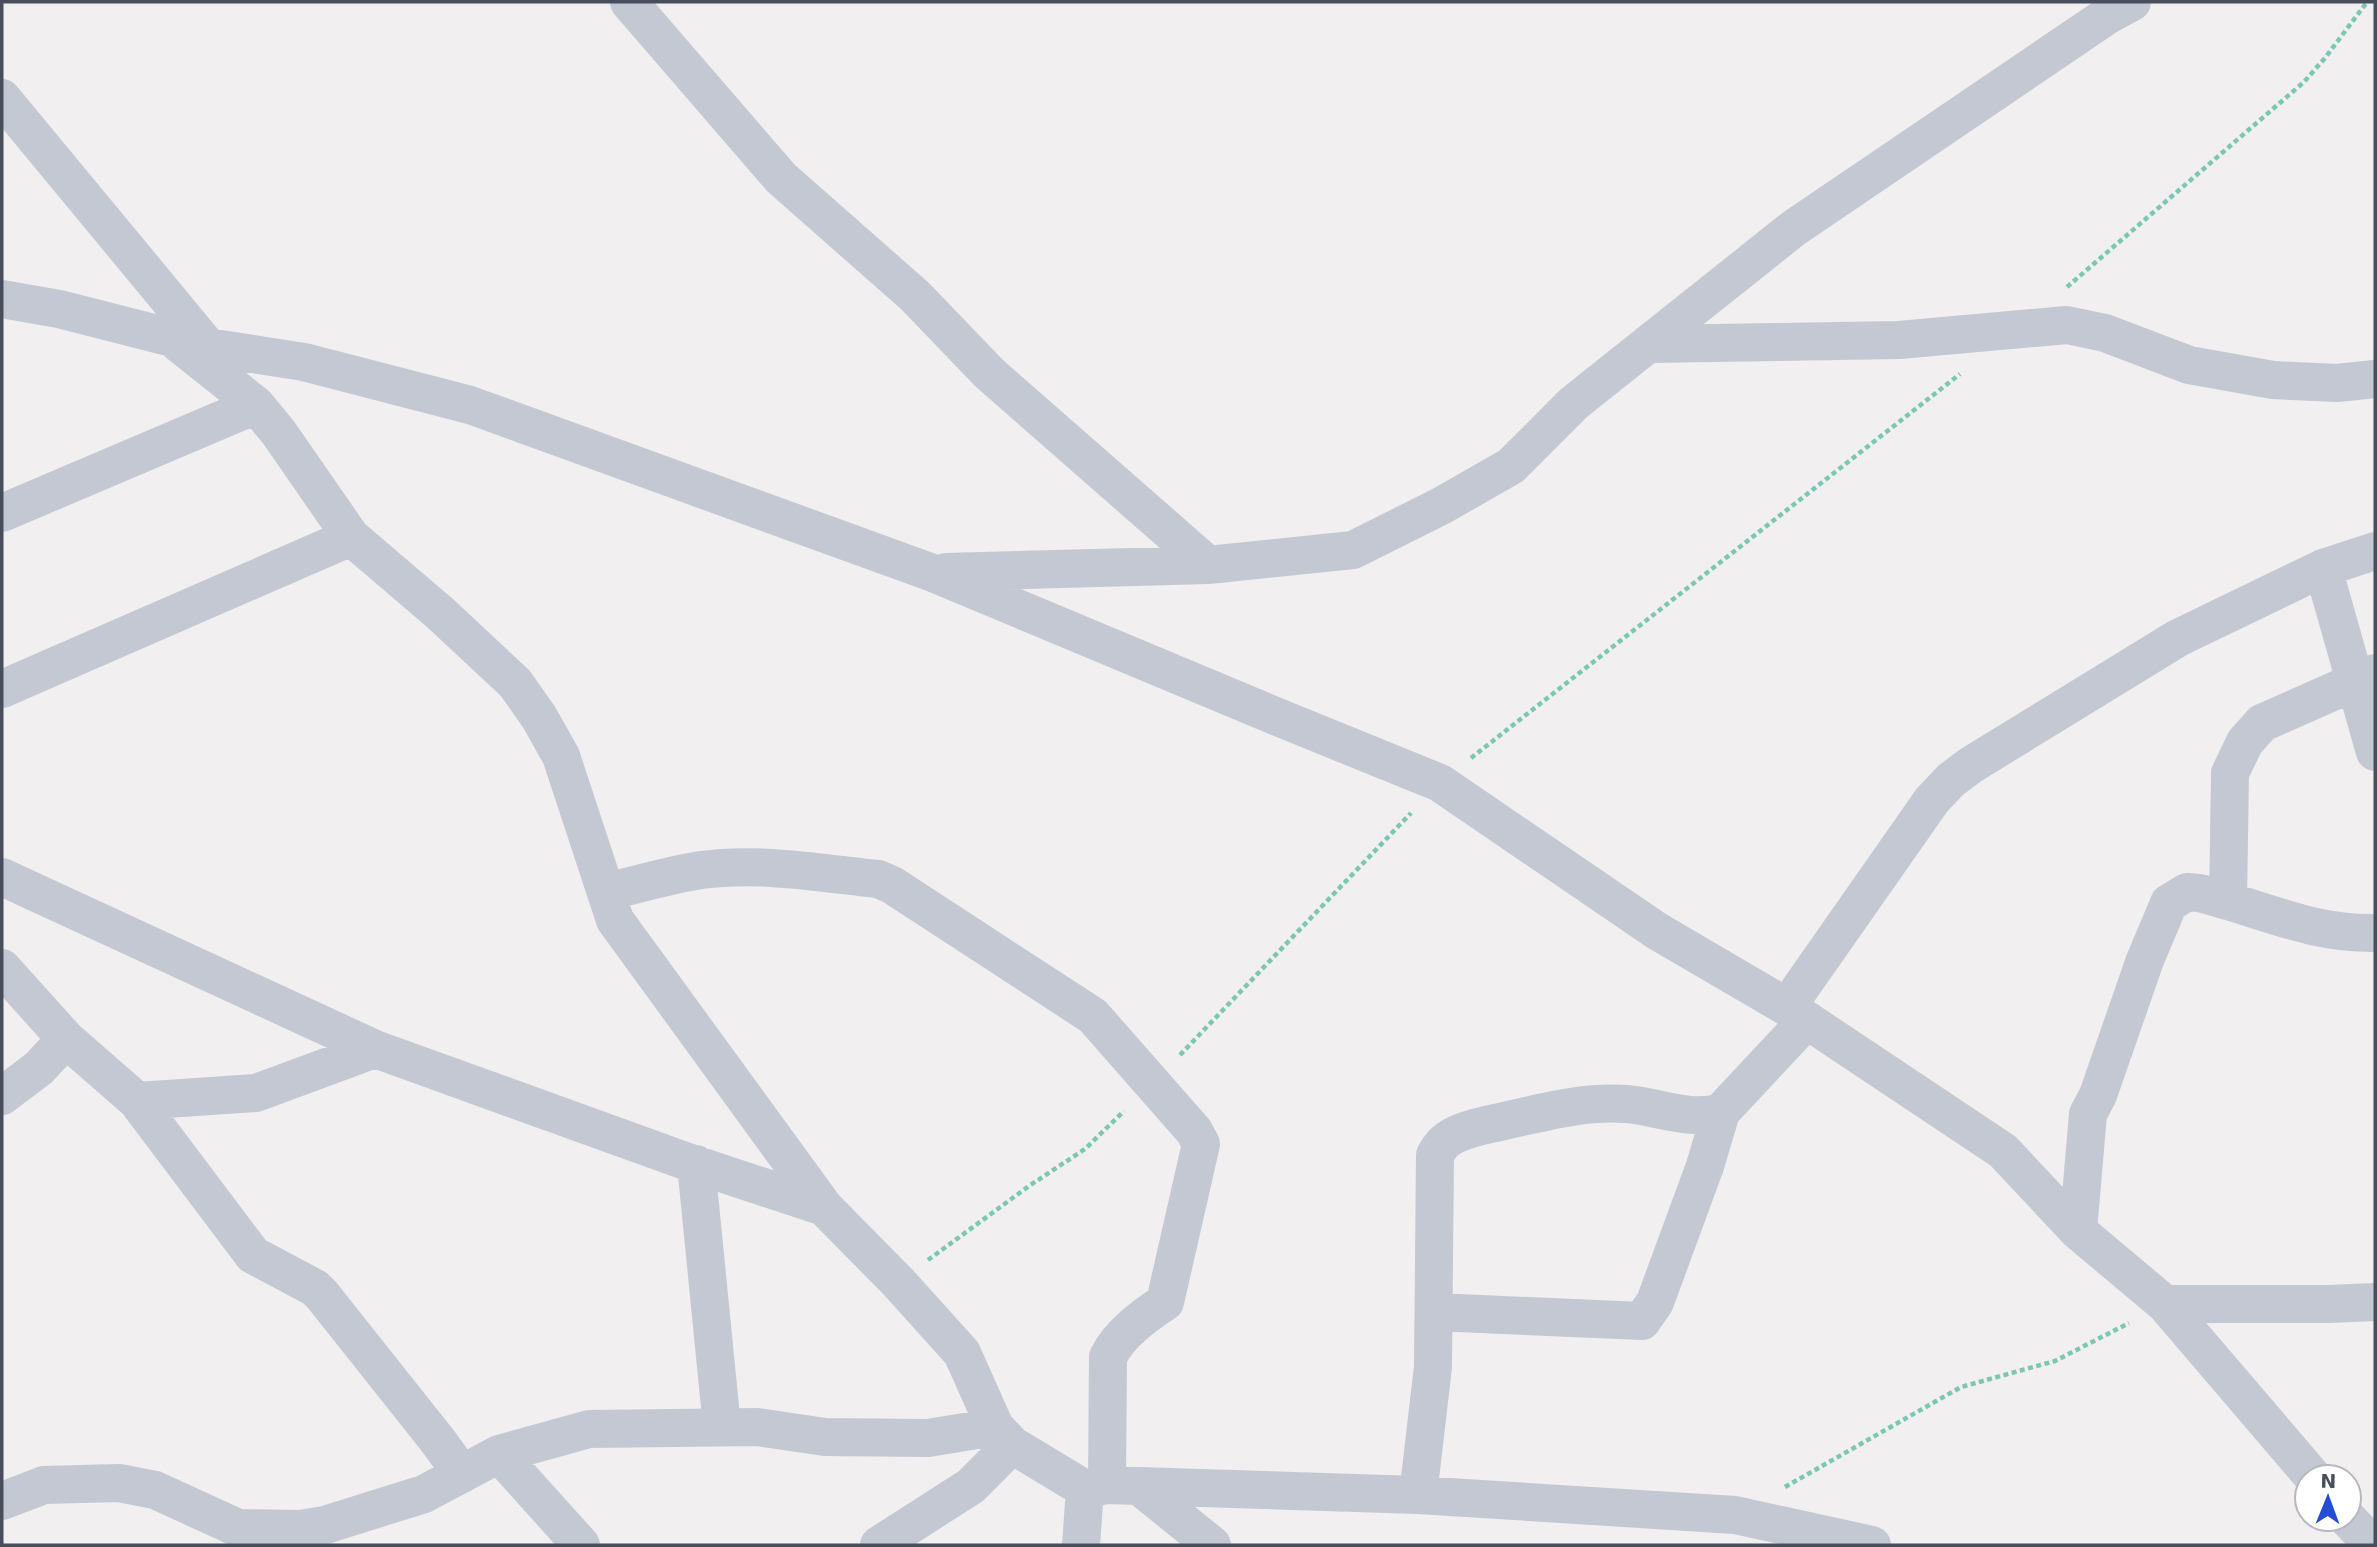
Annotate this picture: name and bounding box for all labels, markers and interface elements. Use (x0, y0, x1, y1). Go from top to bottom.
north arrow (2293, 1463, 2363, 1533)
text: N (2320, 1470, 2336, 1492)

